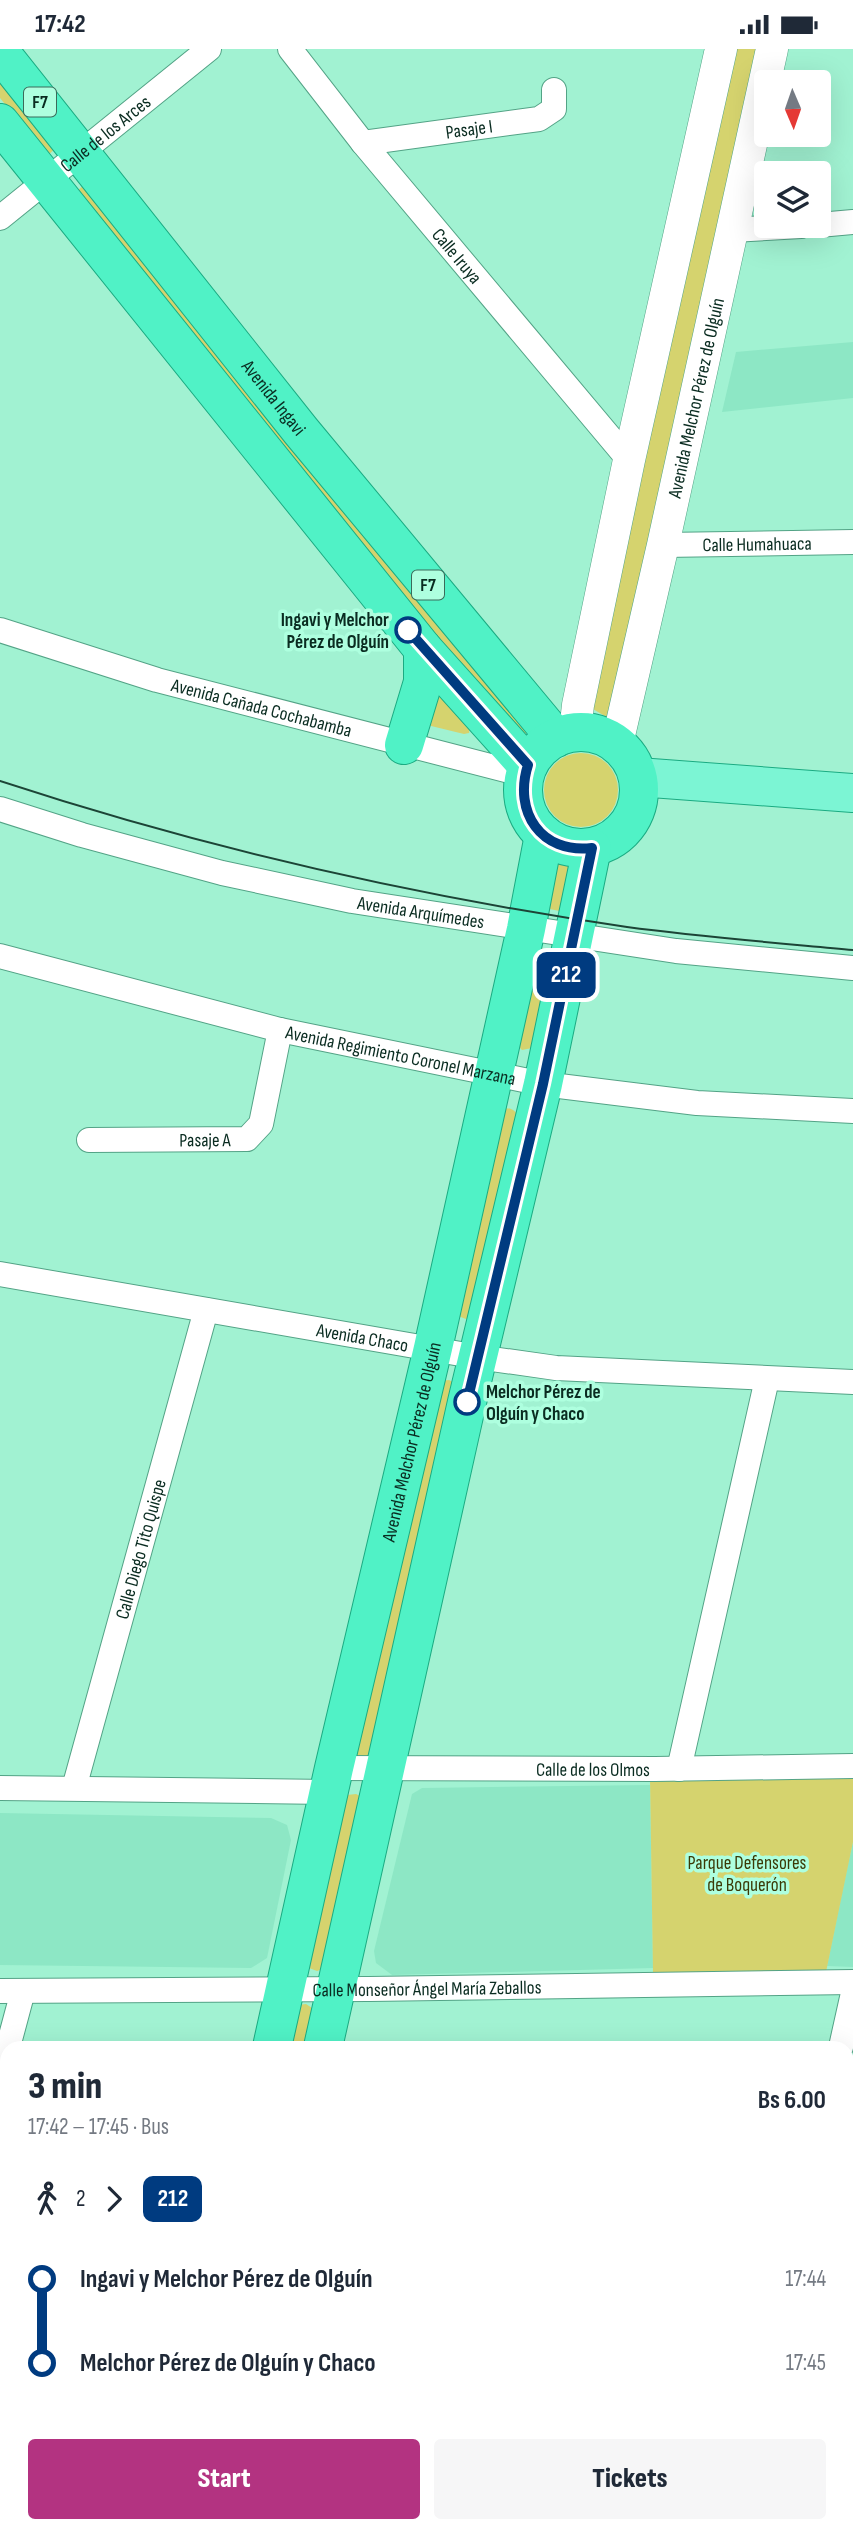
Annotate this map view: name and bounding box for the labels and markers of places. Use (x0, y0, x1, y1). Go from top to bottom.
place label: Ingavi y Melchor Pérez de Olguín (281, 609, 389, 654)
marker: Ingavi y Melchor Pérez de Olguín (395, 617, 421, 643)
place label: Melchor Pérez de Olguín y Chaco (486, 1381, 601, 1426)
marker: Melchor Pérez de Olguín y Chaco (454, 1389, 480, 1415)

